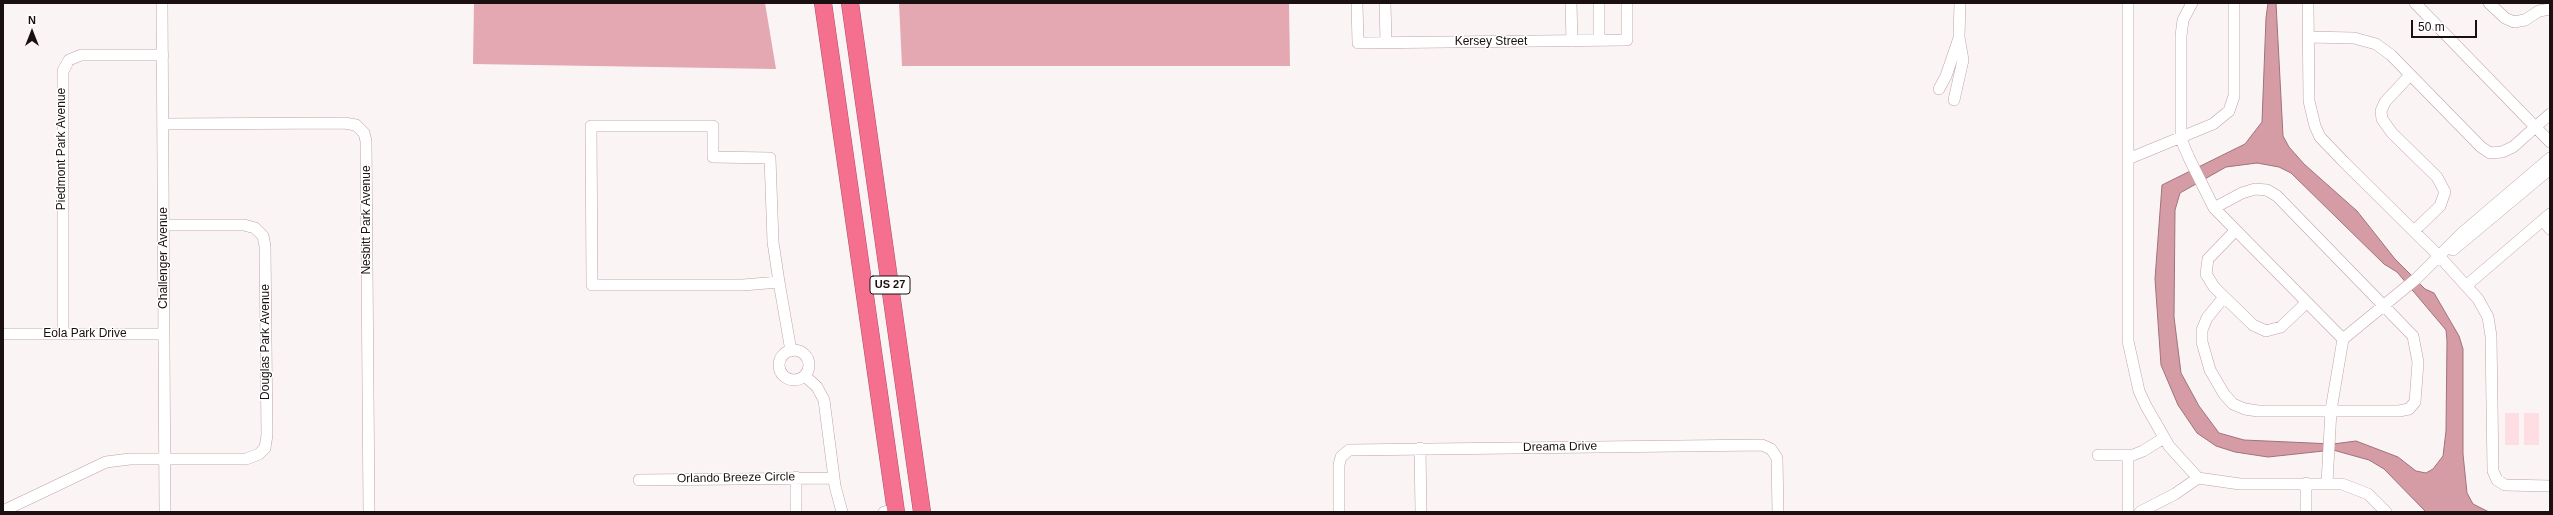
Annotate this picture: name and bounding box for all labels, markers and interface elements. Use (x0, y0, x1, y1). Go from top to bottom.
north arrow (12, 12, 52, 52)
scale bar (2413, 12, 2479, 38)
text: N (28, 14, 36, 26)
text: 50 m (2418, 20, 2445, 34)
street label: Kersey Street (1455, 35, 1527, 49)
street label: Piedmont Park Avenue (55, 88, 69, 210)
street label: Nesbitt Park Avenue (360, 165, 374, 275)
street label: Challenger Avenue (157, 207, 171, 309)
road number: US 27 (870, 276, 910, 294)
street label: Douglas Park Avenue (259, 284, 273, 400)
street label: Eola Park Drive (43, 327, 127, 341)
street label: Dreama Drive (1523, 439, 1597, 455)
street label: Orlando Breeze Circle (677, 470, 795, 486)

